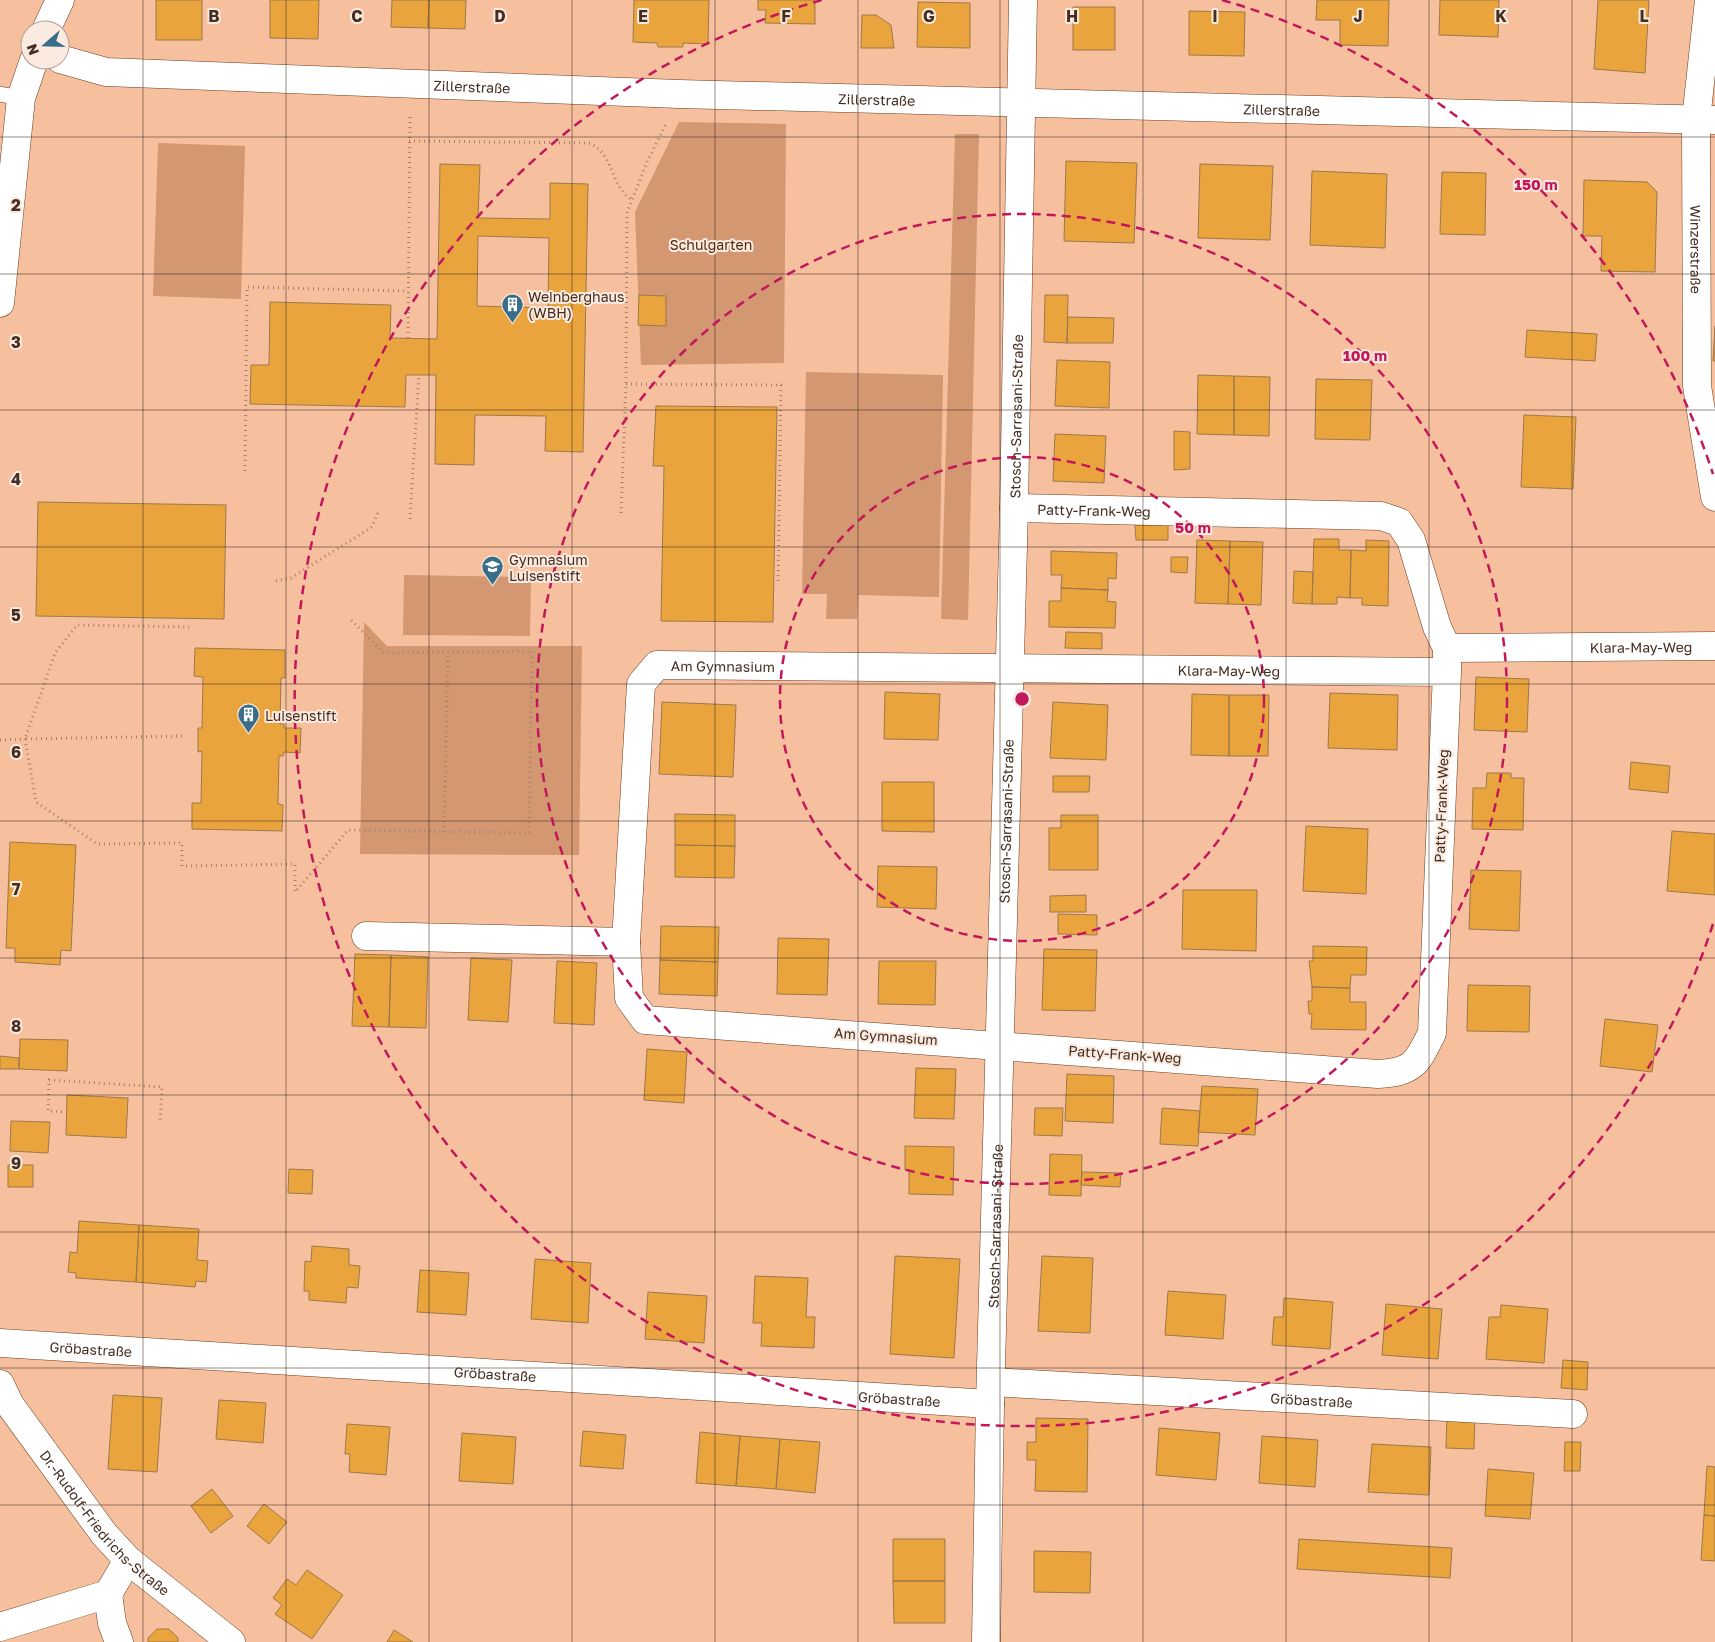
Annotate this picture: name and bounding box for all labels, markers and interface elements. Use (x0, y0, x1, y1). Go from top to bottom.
text: B (208, 6, 220, 26)
text: C (351, 6, 363, 26)
text: D (494, 6, 506, 26)
text: E (638, 6, 648, 26)
text: F (781, 6, 791, 26)
text: G (923, 6, 935, 26)
text: H (1066, 6, 1078, 26)
text: I (1212, 6, 1218, 26)
text: J (1353, 6, 1363, 26)
text: K (1495, 6, 1507, 26)
text: L (1639, 6, 1649, 26)
north arrow (20, 20, 70, 70)
text: N (23, 42, 42, 58)
street label: Zillerstraße (433, 76, 511, 96)
street label: Zillerstraße (838, 89, 915, 108)
street label: Zillerstraße (1243, 100, 1320, 119)
text: 150 m (1514, 175, 1558, 193)
text: 2 (11, 195, 21, 215)
street label: Winzerstraße (1688, 205, 1705, 294)
park label: Schulgarten (670, 236, 752, 253)
place label: Weinberghaus (WBH) (528, 288, 624, 321)
building icon: Weinberghaus (WBH) (500, 292, 524, 323)
text: 3 (11, 332, 21, 352)
street label: Stosch-Sarrasani-Straße (1006, 334, 1026, 499)
text: 100 m (1343, 346, 1387, 364)
text: 4 (11, 469, 21, 489)
street label: Patty-Frank-Weg (1037, 500, 1151, 519)
text: 50 m (1175, 518, 1211, 536)
place label: Gymnasium Luisenstift (509, 551, 588, 584)
school or university icon: Gymnasium Luisenstift (481, 555, 505, 586)
text: 5 (11, 605, 21, 625)
street label: Klara-May-Weg (1590, 638, 1692, 655)
street label: Am Gymnasium (671, 657, 775, 675)
street label: Klara-May-Weg (1177, 661, 1280, 679)
centre of rings (1013, 690, 1031, 708)
building icon: Luisenstift (237, 703, 261, 734)
place label: Luisenstift (265, 707, 337, 724)
street label: Stosch-Sarrasani-Straße (995, 739, 1016, 904)
text: 6 (11, 742, 21, 762)
street label: Patty-Frank-Weg (1431, 749, 1451, 863)
text: 7 (12, 879, 21, 899)
text: 8 (11, 1016, 21, 1036)
street label: Am Gymnasium (834, 1024, 938, 1048)
street label: Patty-Frank-Weg (1068, 1042, 1182, 1066)
street label: Stosch-Sarrasani-Straße (984, 1144, 1005, 1308)
text: 9 (11, 1153, 21, 1173)
street label: Gröbastraße (49, 1338, 133, 1360)
street label: Gröbastraße (453, 1362, 537, 1385)
street label: Gröbastraße (858, 1387, 941, 1409)
street label: Gröbastraße (1270, 1389, 1353, 1410)
street label: Dr.-Rudolf-Friedrichs-Straße (37, 1446, 173, 1598)

